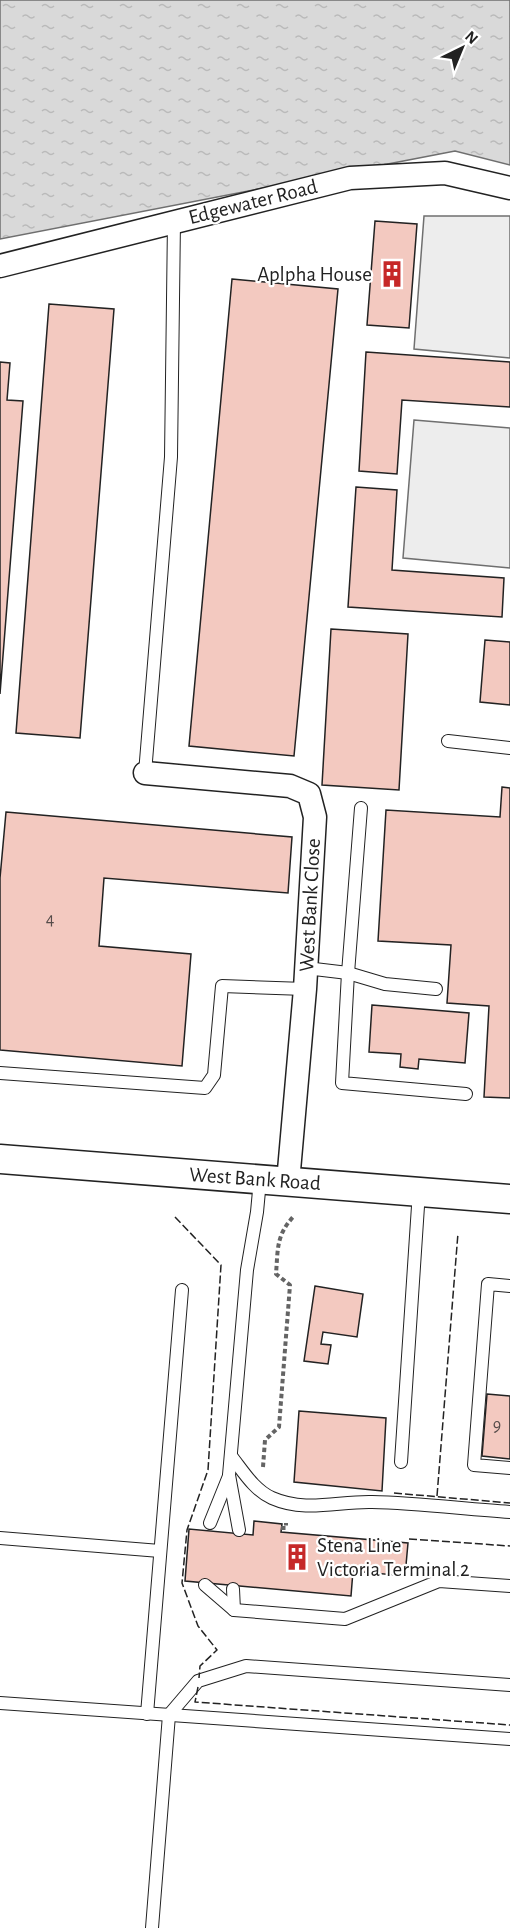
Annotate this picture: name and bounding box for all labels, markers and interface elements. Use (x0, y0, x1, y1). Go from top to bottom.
north arrow (432, 18, 492, 78)
text: N (462, 28, 481, 47)
street label: Edgewater Road (186, 176, 320, 228)
building icon: Aplpha House (377, 259, 407, 289)
place label: Aplpha House (257, 264, 372, 285)
street label: West Bank Close (296, 838, 324, 972)
house number: 4 (46, 911, 55, 929)
street label: West Bank Road (188, 1164, 322, 1194)
house number: 9 (493, 1417, 501, 1435)
place label: Stena Line Victoria Terminal 2 (317, 1535, 470, 1580)
building icon: Stena Line Victoria Terminal 2 (282, 1542, 312, 1572)

